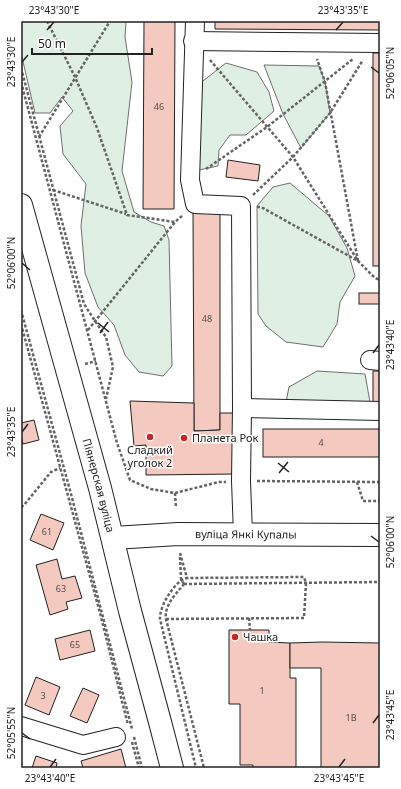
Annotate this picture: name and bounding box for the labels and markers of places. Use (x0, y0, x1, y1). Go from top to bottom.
place label: Планета Рок (192, 430, 259, 445)
marker: Сладкий уголок 2 (145, 432, 155, 442)
marker: Планета Рок (179, 433, 189, 443)
place label: Сладкий уголок 2 (127, 442, 173, 470)
place label: Чашка (243, 629, 278, 644)
marker: Чашка (230, 632, 240, 642)

